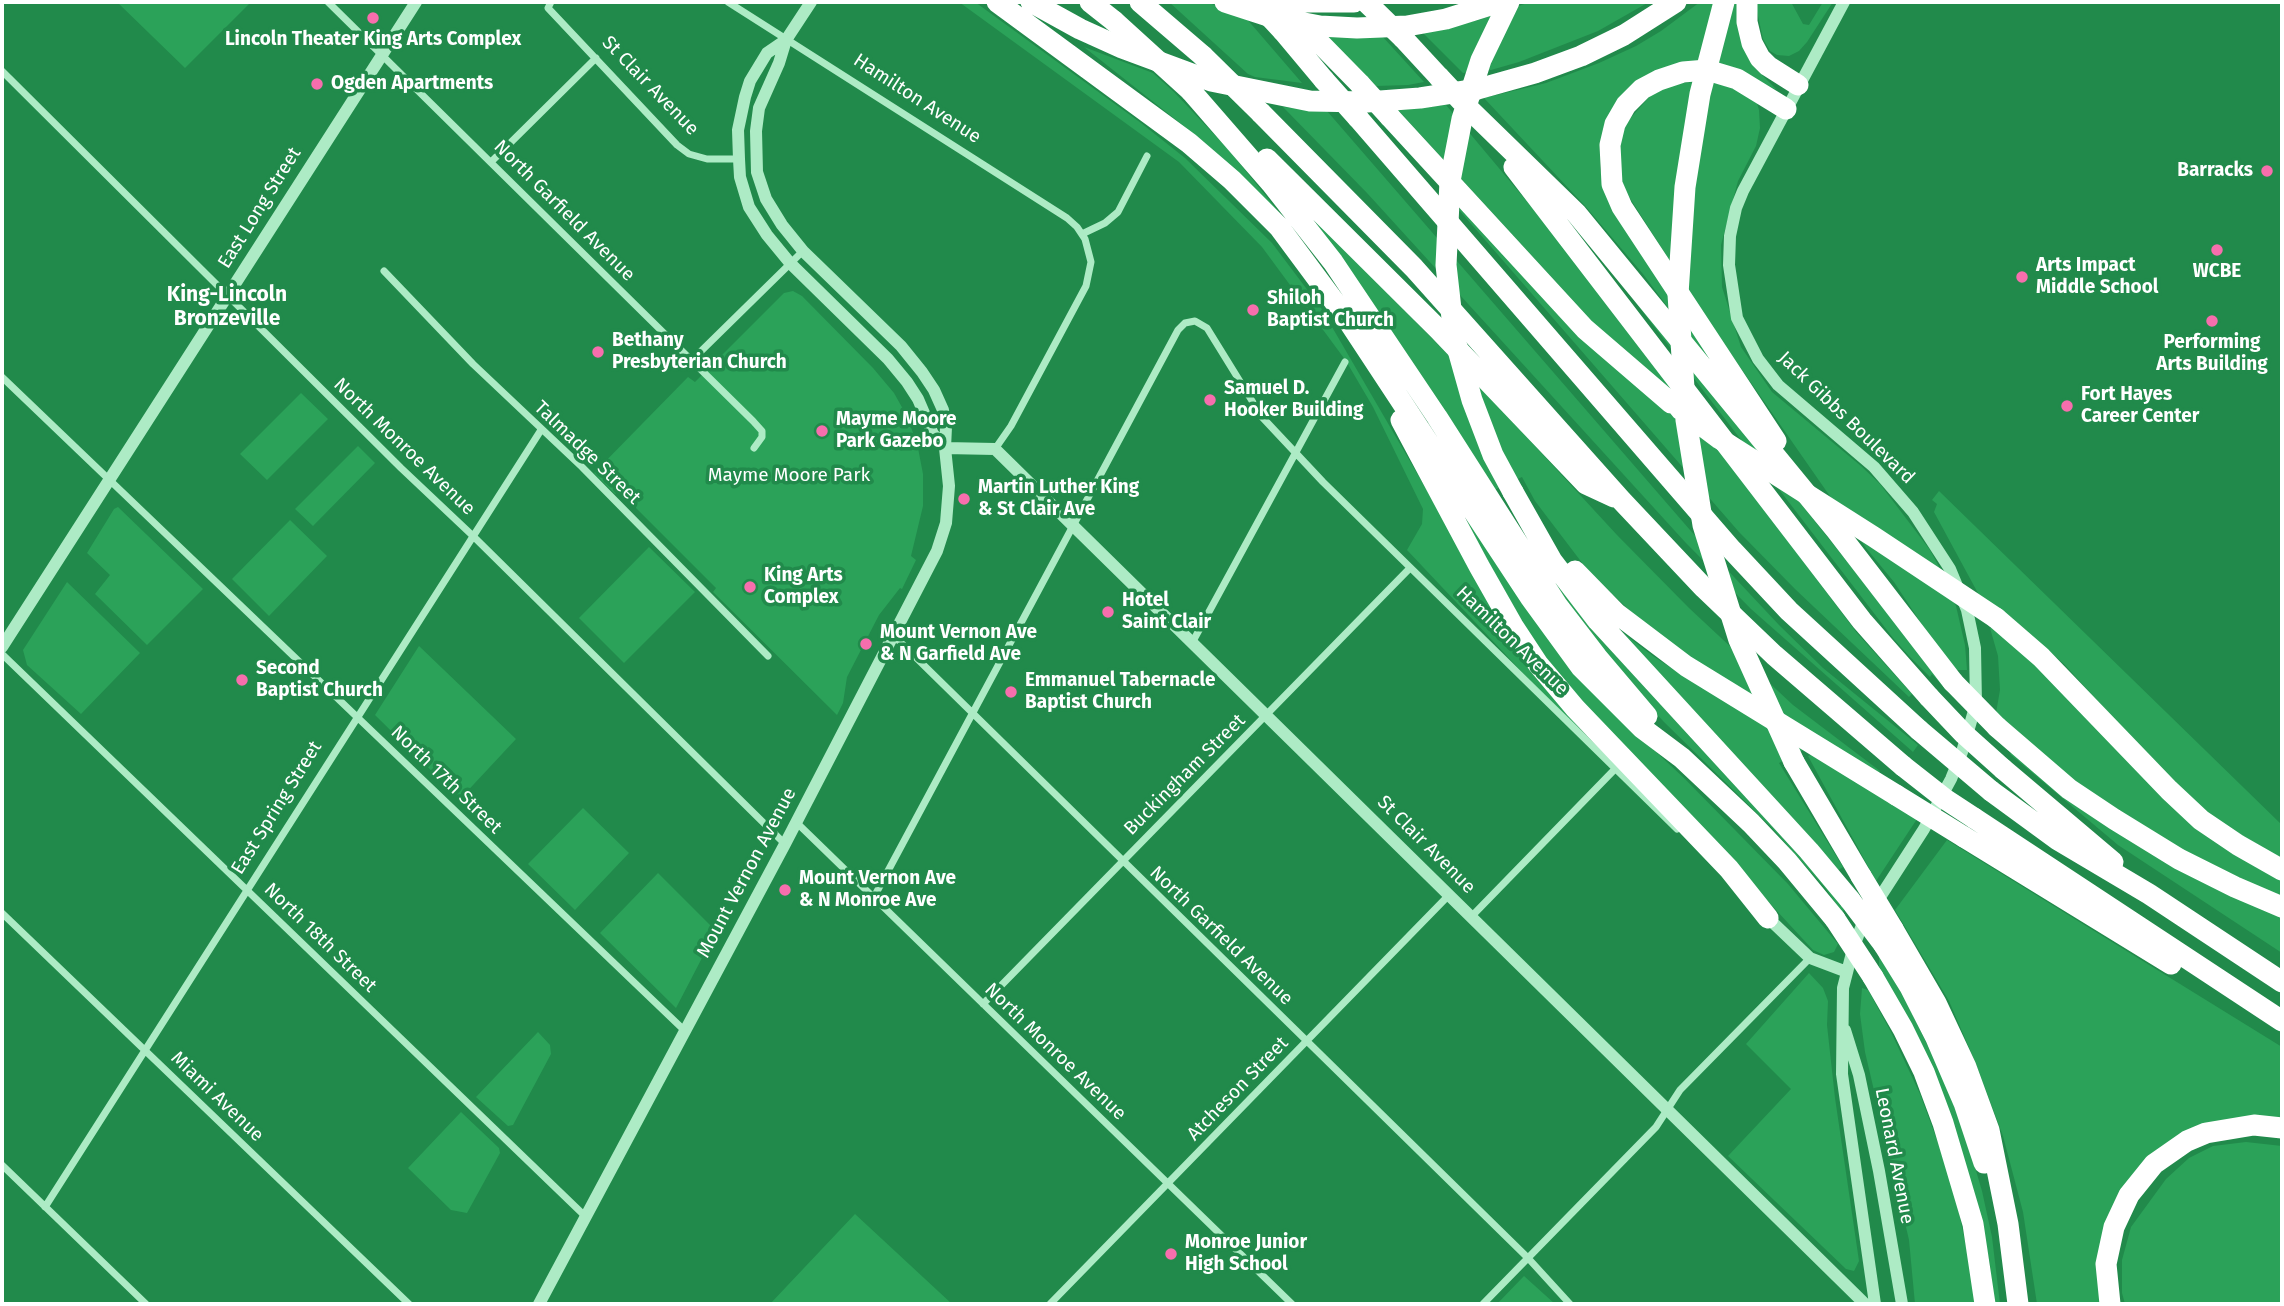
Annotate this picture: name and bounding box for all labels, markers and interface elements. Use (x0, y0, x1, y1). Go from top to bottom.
marker: Lincoln Theater King Arts Complex (365, 10, 381, 26)
place label: Lincoln Theater King Arts Complex (225, 29, 521, 51)
street label: St Clair Avenue (597, 32, 703, 140)
street label: Hamilton Avenue (849, 49, 985, 149)
place label: Ogden Apartments (331, 73, 493, 95)
marker: Ogden Apartments (309, 76, 325, 92)
street label: North Garfield Avenue (489, 136, 639, 286)
street label: East Long Street (214, 143, 306, 273)
place label: Barracks (2177, 160, 2253, 182)
marker: Barracks (2259, 163, 2275, 179)
marker: WCBE (2209, 242, 2225, 258)
place label: Arts Impact Middle School (2036, 255, 2158, 299)
place label: WCBE (2193, 261, 2241, 283)
marker: Arts Impact Middle School (2014, 269, 2030, 285)
district label: King-Lincoln Bronzeville (167, 282, 287, 332)
place label: Shiloh Baptist Church (1267, 288, 1394, 332)
marker: Shiloh Baptist Church (1245, 302, 1261, 318)
marker: Performing Arts Building (2204, 313, 2220, 329)
place label: Bethany Presbyterian Church (612, 330, 787, 374)
place label: Performing Arts Building (2156, 332, 2268, 376)
marker: Bethany Presbyterian Church (590, 344, 606, 360)
street label: Jack Gibbs Boulevard (1773, 347, 1919, 489)
street label: North Monroe Avenue (329, 374, 479, 520)
place label: Samuel D. Hooker Building (1224, 378, 1363, 422)
place label: Fort Hayes Career Center (2081, 384, 2199, 428)
marker: Samuel D. Hooker Building (1202, 392, 1218, 408)
street label: Talmadge Street (529, 396, 645, 510)
marker: Fort Hayes Career Center (2059, 398, 2075, 414)
place label: Mayme Moore Park Gazebo (836, 409, 957, 453)
marker: Mayme Moore Park Gazebo (814, 423, 830, 439)
park label: Mayme Moore Park (708, 465, 870, 487)
place label: Martin Luther King & St Clair Ave (978, 477, 1139, 521)
marker: Martin Luther King & St Clair Ave (956, 491, 972, 507)
place label: King Arts Complex (764, 565, 843, 609)
marker: King Arts Complex (742, 579, 758, 595)
street label: Hamilton Avenue (1451, 582, 1573, 700)
place label: Hotel Saint Clair (1122, 590, 1211, 634)
marker: Hotel Saint Clair (1100, 604, 1116, 620)
place label: Mount Vernon Ave & N Garfield Ave (880, 622, 1037, 666)
marker: Mount Vernon Ave & N Garfield Ave (858, 636, 874, 652)
place label: Second Baptist Church (256, 658, 383, 702)
place label: Emmanuel Tabernacle Baptist Church (1025, 670, 1215, 714)
marker: Second Baptist Church (234, 672, 250, 688)
marker: Emmanuel Tabernacle Baptist Church (1003, 684, 1019, 700)
street label: Buckingham Street (1120, 710, 1250, 840)
street label: North 17th Street (386, 721, 506, 839)
street label: East Spring Street (227, 737, 327, 879)
street label: Mount Vernon Avenue (693, 784, 801, 962)
street label: St Clair Avenue (1372, 791, 1480, 899)
street label: North Garfield Avenue (1145, 862, 1297, 1010)
place label: Mount Vernon Ave & N Monroe Ave (799, 868, 956, 912)
street label: North 18th Street (259, 878, 381, 998)
marker: Mount Vernon Ave & N Monroe Ave (777, 882, 793, 898)
street label: North Monroe Avenue (980, 979, 1130, 1125)
street label: Atcheson Street (1183, 1032, 1293, 1146)
street label: Miami Avenue (166, 1047, 268, 1147)
street label: Leonard Avenue (1870, 1086, 1918, 1226)
place label: Monroe Junior High School (1185, 1232, 1307, 1276)
marker: Monroe Junior High School (1163, 1246, 1179, 1262)

